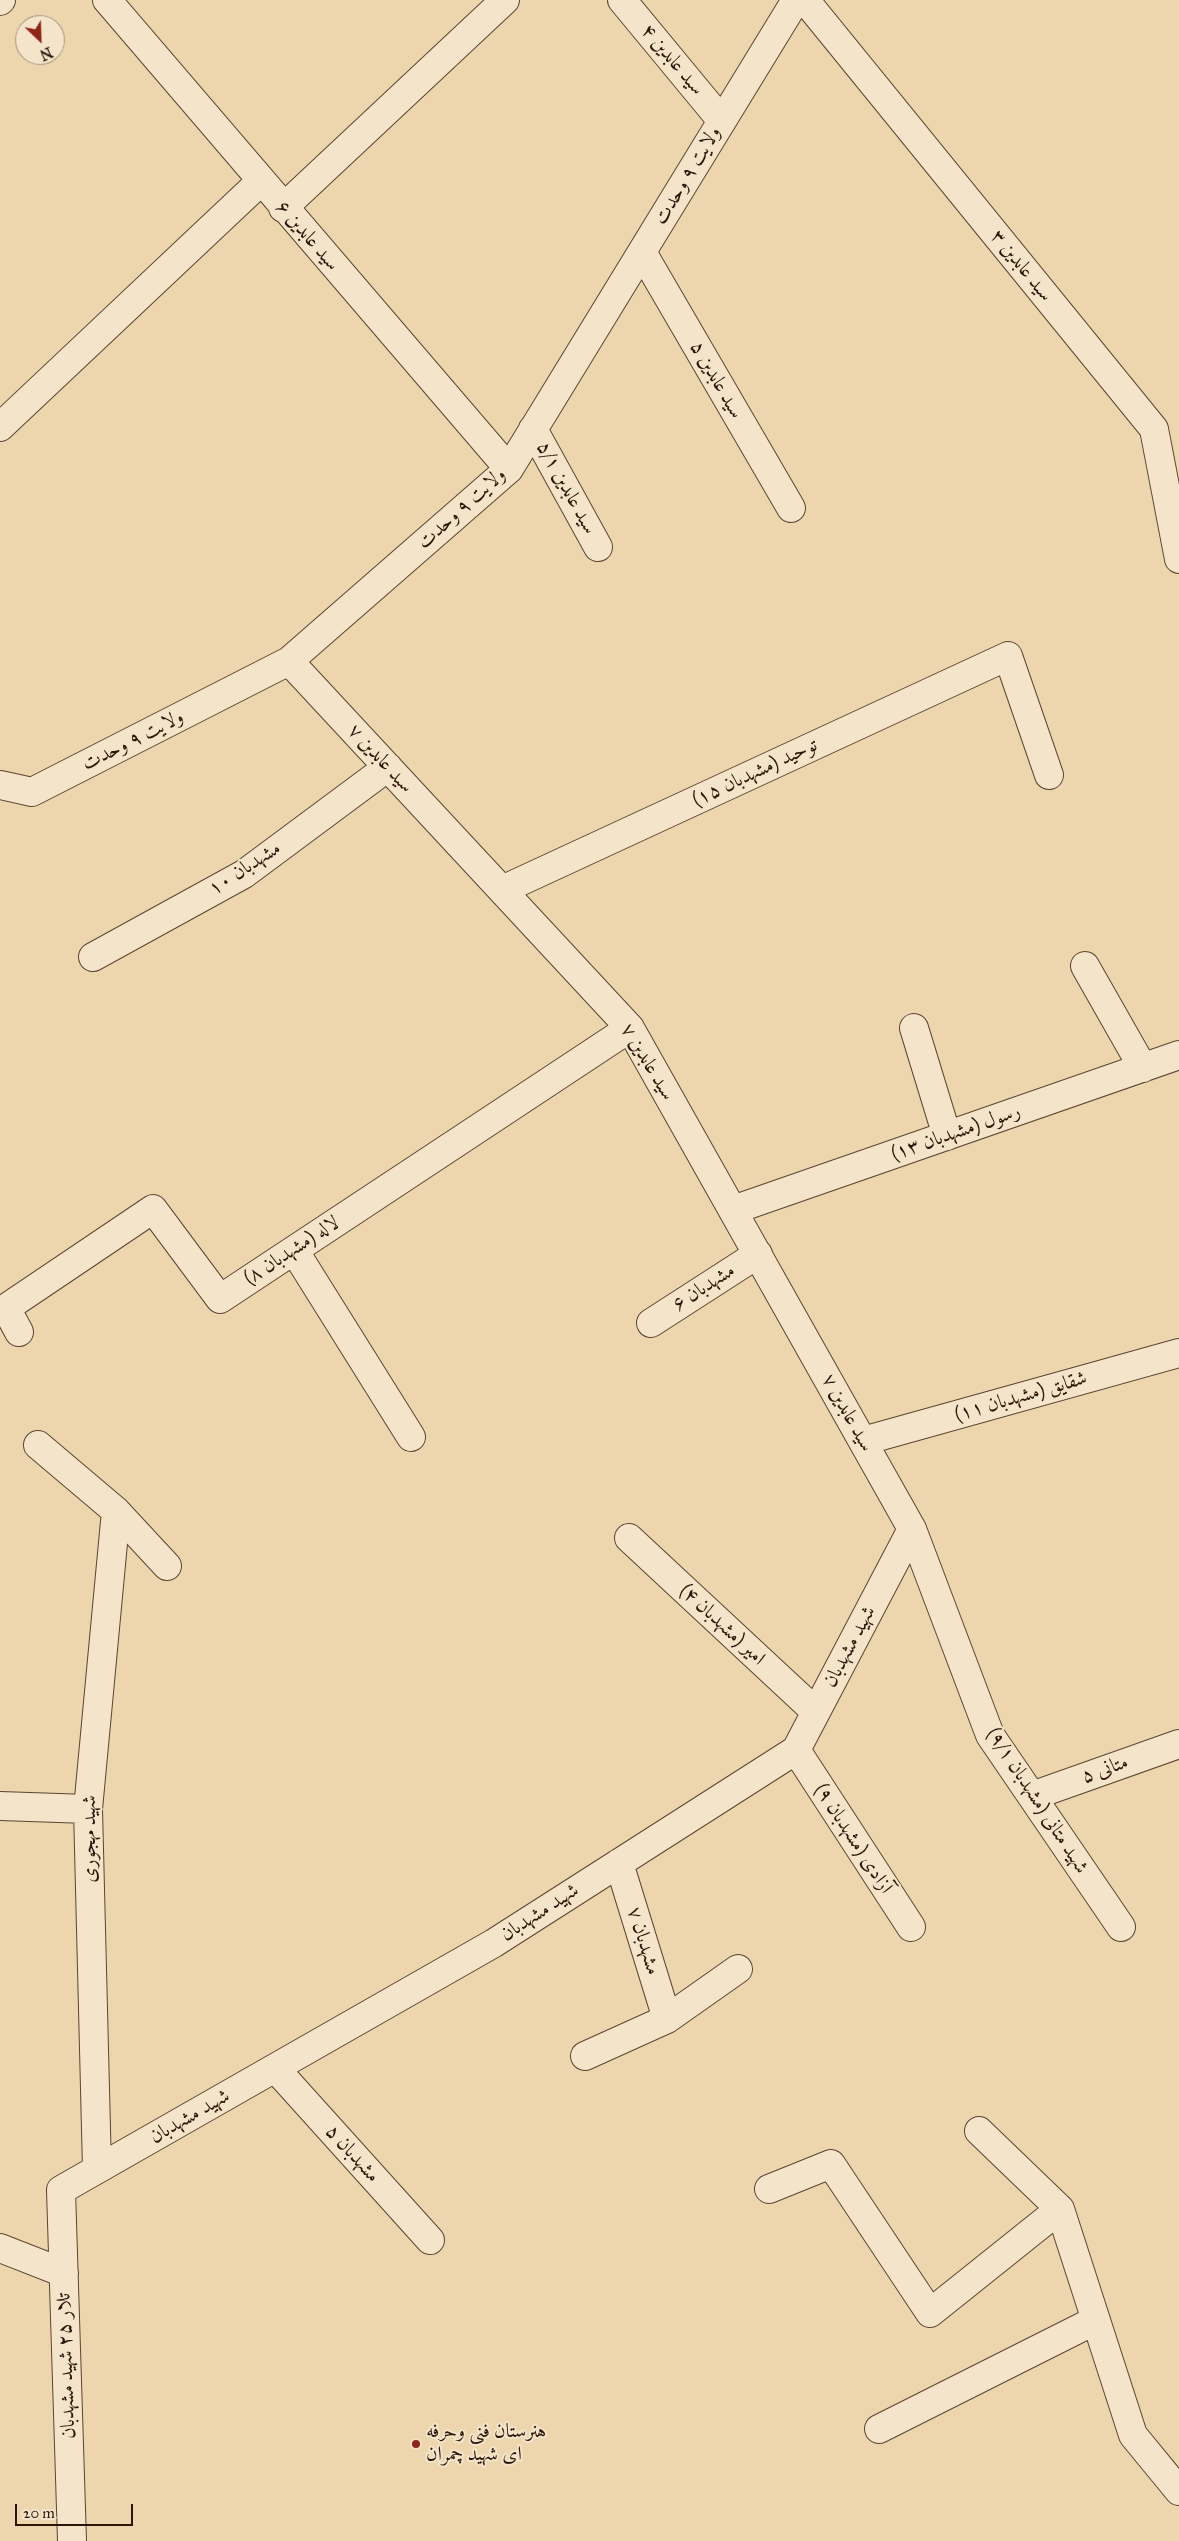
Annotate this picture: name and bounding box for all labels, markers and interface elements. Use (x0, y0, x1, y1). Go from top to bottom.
north arrow (15, 15, 65, 65)
street label: سید عابدین ۴ (635, 20, 709, 100)
text: N (37, 43, 55, 63)
street label: ولایت ۹ وحدت (649, 122, 727, 230)
street label: سید عابدین ۶ (270, 196, 344, 276)
street label: سید عابدین ۳ (985, 225, 1057, 307)
street label: سید عابدین ۵ (684, 337, 748, 423)
street label: سید عابدین ۵/۱ (531, 437, 601, 539)
street label: ولایت ۹ وحدت (413, 463, 511, 555)
street label: ولایت ۹ وحدت (78, 705, 188, 777)
street label: سید عابدین ۷ (342, 720, 418, 798)
street label: توحید (مشهدبان ۱۵) (689, 734, 821, 812)
street label: مشهدبان ۱۰ (204, 837, 286, 901)
street label: سید عابدین ۷ (615, 1019, 679, 1105)
street label: رسول (مشهدبان ۱۳) (888, 1100, 1024, 1166)
street label: لاله (مشهدبان ۸) (240, 1211, 344, 1291)
street label: مشهدبان ۶ (668, 1259, 740, 1317)
street label: شقایق (مشهدبان ۱۱) (952, 1367, 1090, 1427)
street label: سید عابدین ۷ (816, 1370, 878, 1456)
street label: امیر (مشهدبان ۴) (674, 1579, 770, 1671)
street label: شهید مشهدبان (819, 1602, 881, 1692)
street label: شهید متانی (مشهدبان ۹/۱) (981, 1724, 1093, 1878)
street label: متانی ۵ (1078, 1751, 1132, 1789)
street label: آزادی (مشهدبان ۹) (809, 1780, 897, 1898)
street label: شهید مهجوری (78, 1795, 102, 1883)
street label: شهید مشهدبان (496, 1879, 584, 1947)
street label: مشهدبان ۷ (621, 1904, 665, 1978)
street label: شهید مشهدبان (146, 2084, 234, 2150)
street label: مشهدبان ۵ (320, 2120, 384, 2188)
street label: تلار ۲۵ شهید مشهدبان (52, 2293, 82, 2439)
place label: هنرستان فنی وحرفه ای شهید چمران (426, 2420, 546, 2467)
marker: هنرستان فنی وحرفه ای شهید چمران (410, 2438, 422, 2450)
scale bar (18, 2494, 135, 2526)
text: 20 m (23, 2504, 55, 2522)

